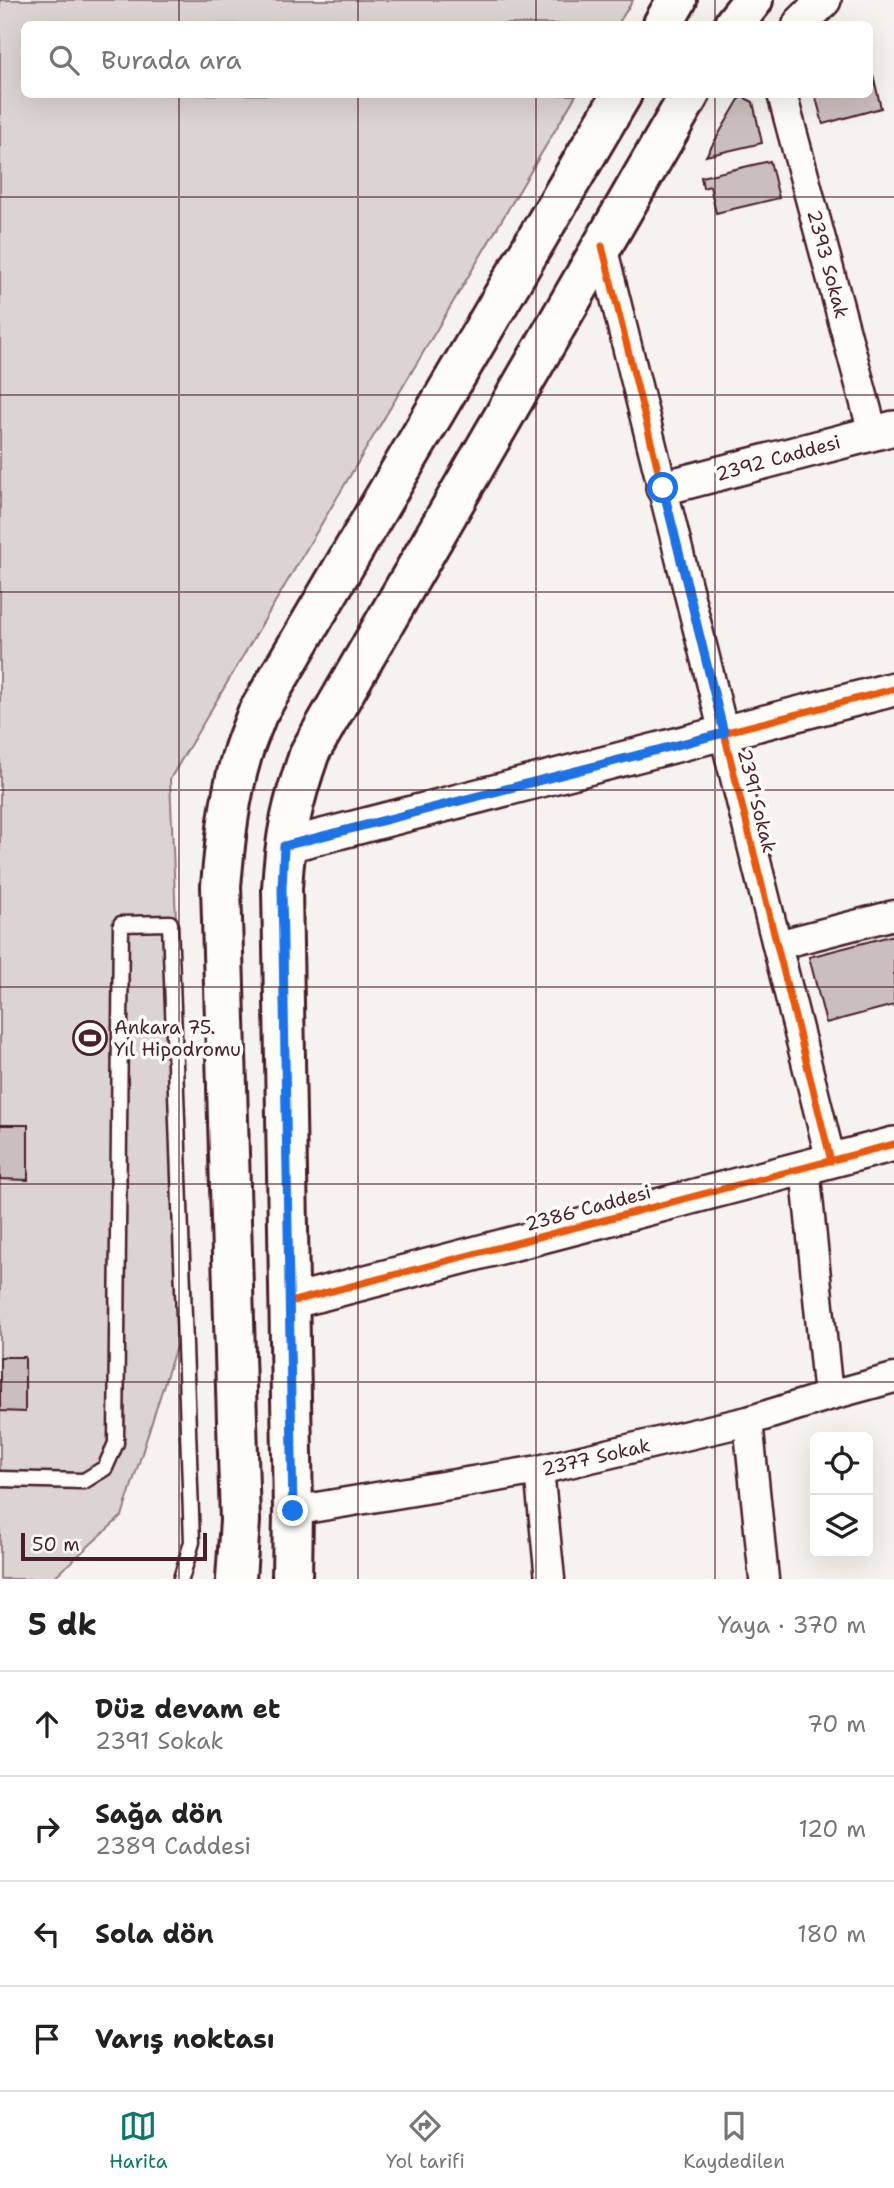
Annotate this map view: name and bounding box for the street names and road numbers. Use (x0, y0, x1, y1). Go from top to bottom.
street label: 2393 Sokak (802, 207, 855, 321)
street label: 2392 Caddesi (713, 429, 843, 487)
street label: 2391 Sokak (732, 746, 782, 856)
street label: 2386 Caddesi (522, 1179, 654, 1237)
street label: 2377 Sokak (539, 1432, 653, 1482)

